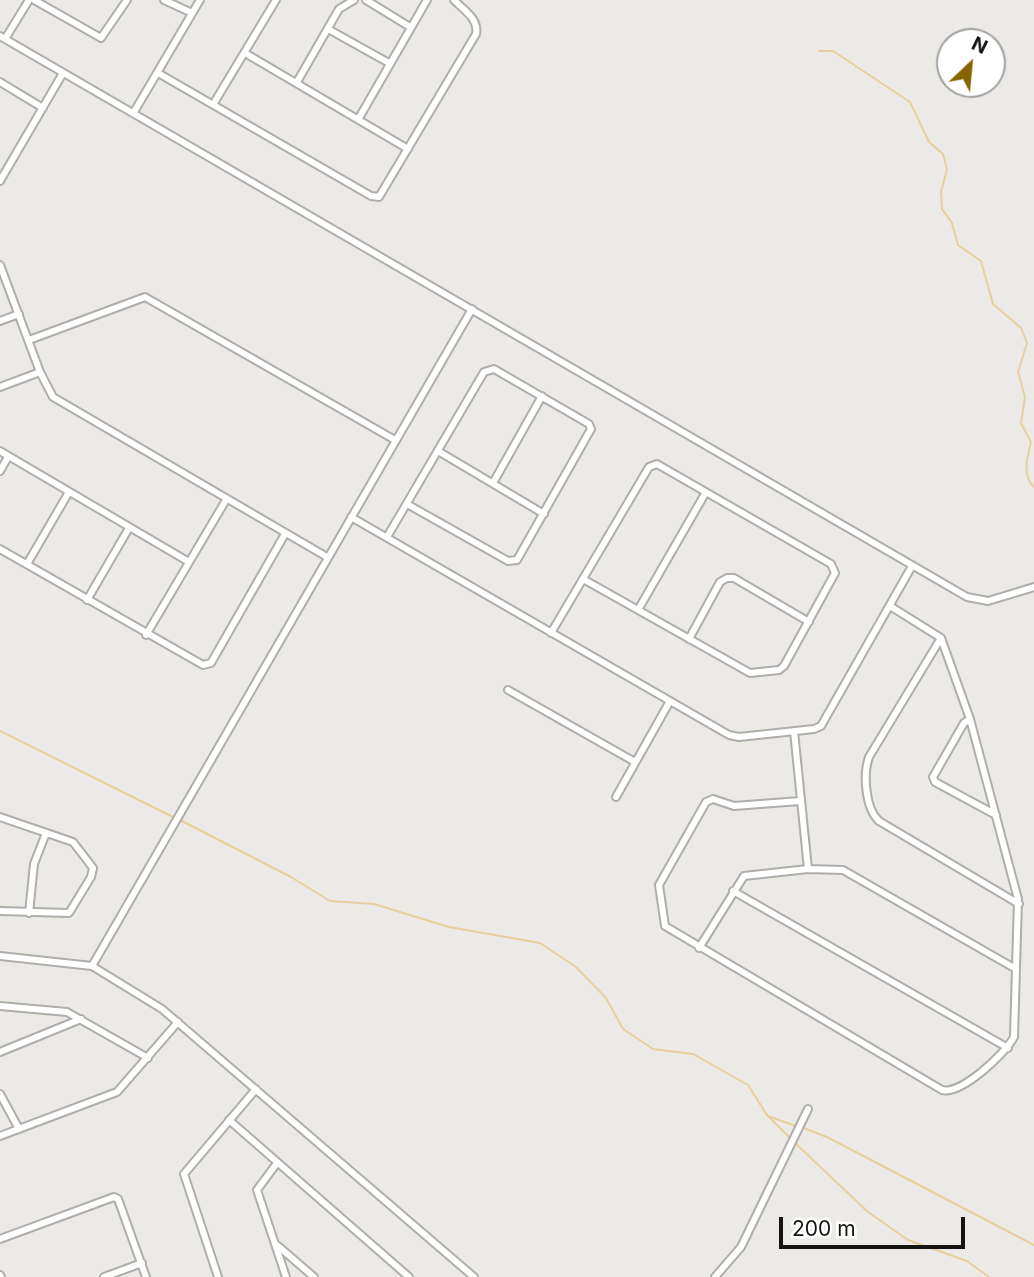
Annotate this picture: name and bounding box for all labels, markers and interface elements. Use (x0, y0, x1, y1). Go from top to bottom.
north arrow (936, 28, 1006, 98)
text: N (968, 32, 991, 59)
scale bar (782, 1204, 968, 1248)
text: 200 m (792, 1216, 856, 1241)

